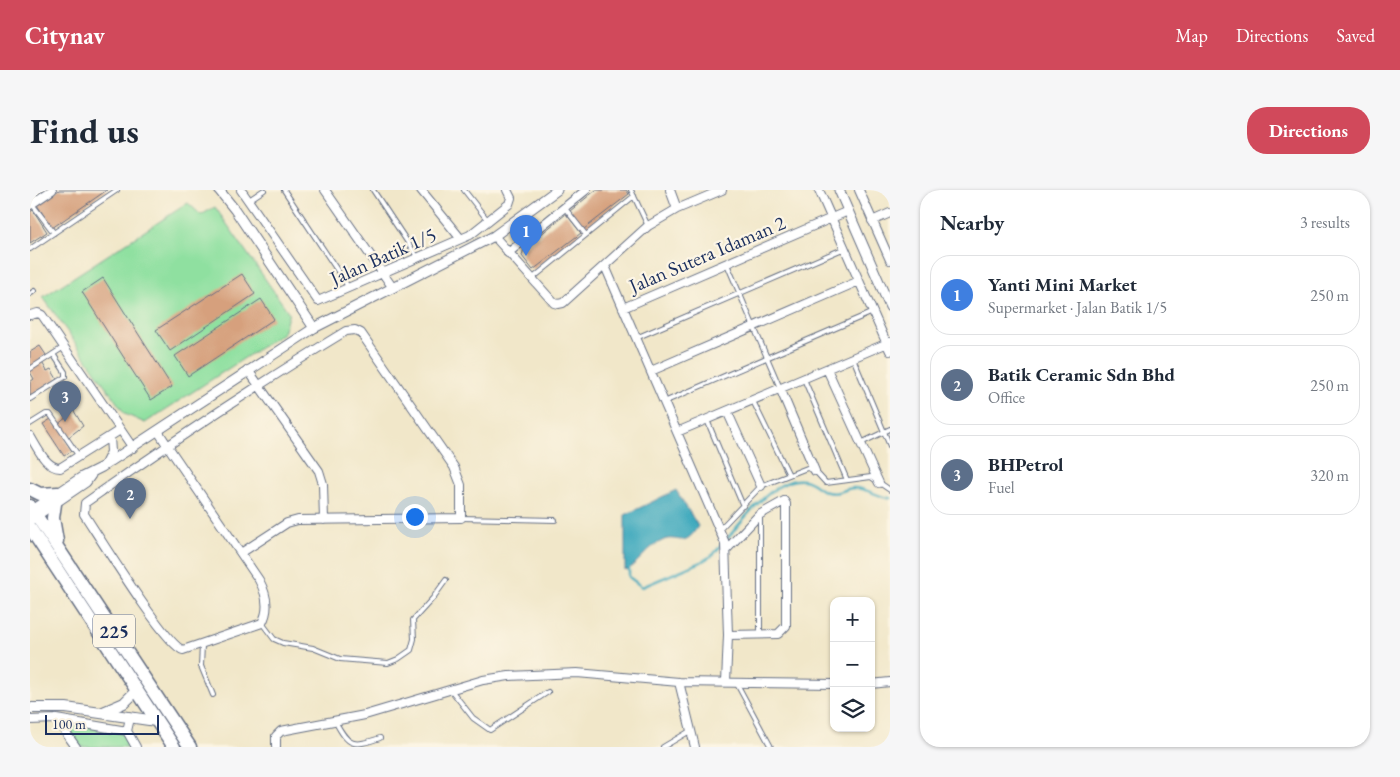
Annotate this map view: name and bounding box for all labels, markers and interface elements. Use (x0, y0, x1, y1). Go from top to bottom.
text: Citynav (25, 20, 105, 51)
text: Map (1176, 24, 1208, 47)
text: Directions (1236, 24, 1308, 47)
text: Saved (1336, 24, 1375, 47)
button: Directions (1247, 107, 1370, 154)
text: Find us (30, 108, 139, 153)
street label: Jalan Sutera Idaman 2 (623, 209, 789, 299)
text: Nearby (940, 209, 1004, 236)
text: 3 results (1300, 212, 1350, 233)
pin: 1 (510, 215, 542, 256)
street label: Jalan Batik 1/5 (324, 221, 440, 292)
text: Yanti Mini Market (988, 272, 1137, 297)
text: 1 (953, 285, 961, 306)
text: 250 m (1310, 285, 1349, 306)
text: Supermarket · Jalan Batik 1/5 (988, 297, 1167, 318)
text: Batik Ceramic Sdn Bhd (988, 362, 1175, 387)
text: 2 (953, 375, 961, 396)
text: 250 m (1310, 375, 1349, 396)
pin: 3 (49, 381, 81, 422)
text: Office (988, 387, 1025, 408)
text: BHPetrol (988, 452, 1063, 477)
text: 3 (953, 465, 961, 486)
text: 320 m (1310, 465, 1349, 486)
text: Fuel (988, 477, 1015, 498)
pin: 2 (114, 478, 146, 519)
your location (402, 504, 428, 530)
map controls (830, 597, 875, 732)
button: + (830, 597, 875, 642)
road number: 225 (93, 614, 135, 648)
button: − (830, 642, 875, 687)
button: layers (830, 687, 875, 732)
scale bar (45, 712, 159, 735)
text: 100 m (52, 715, 86, 733)

